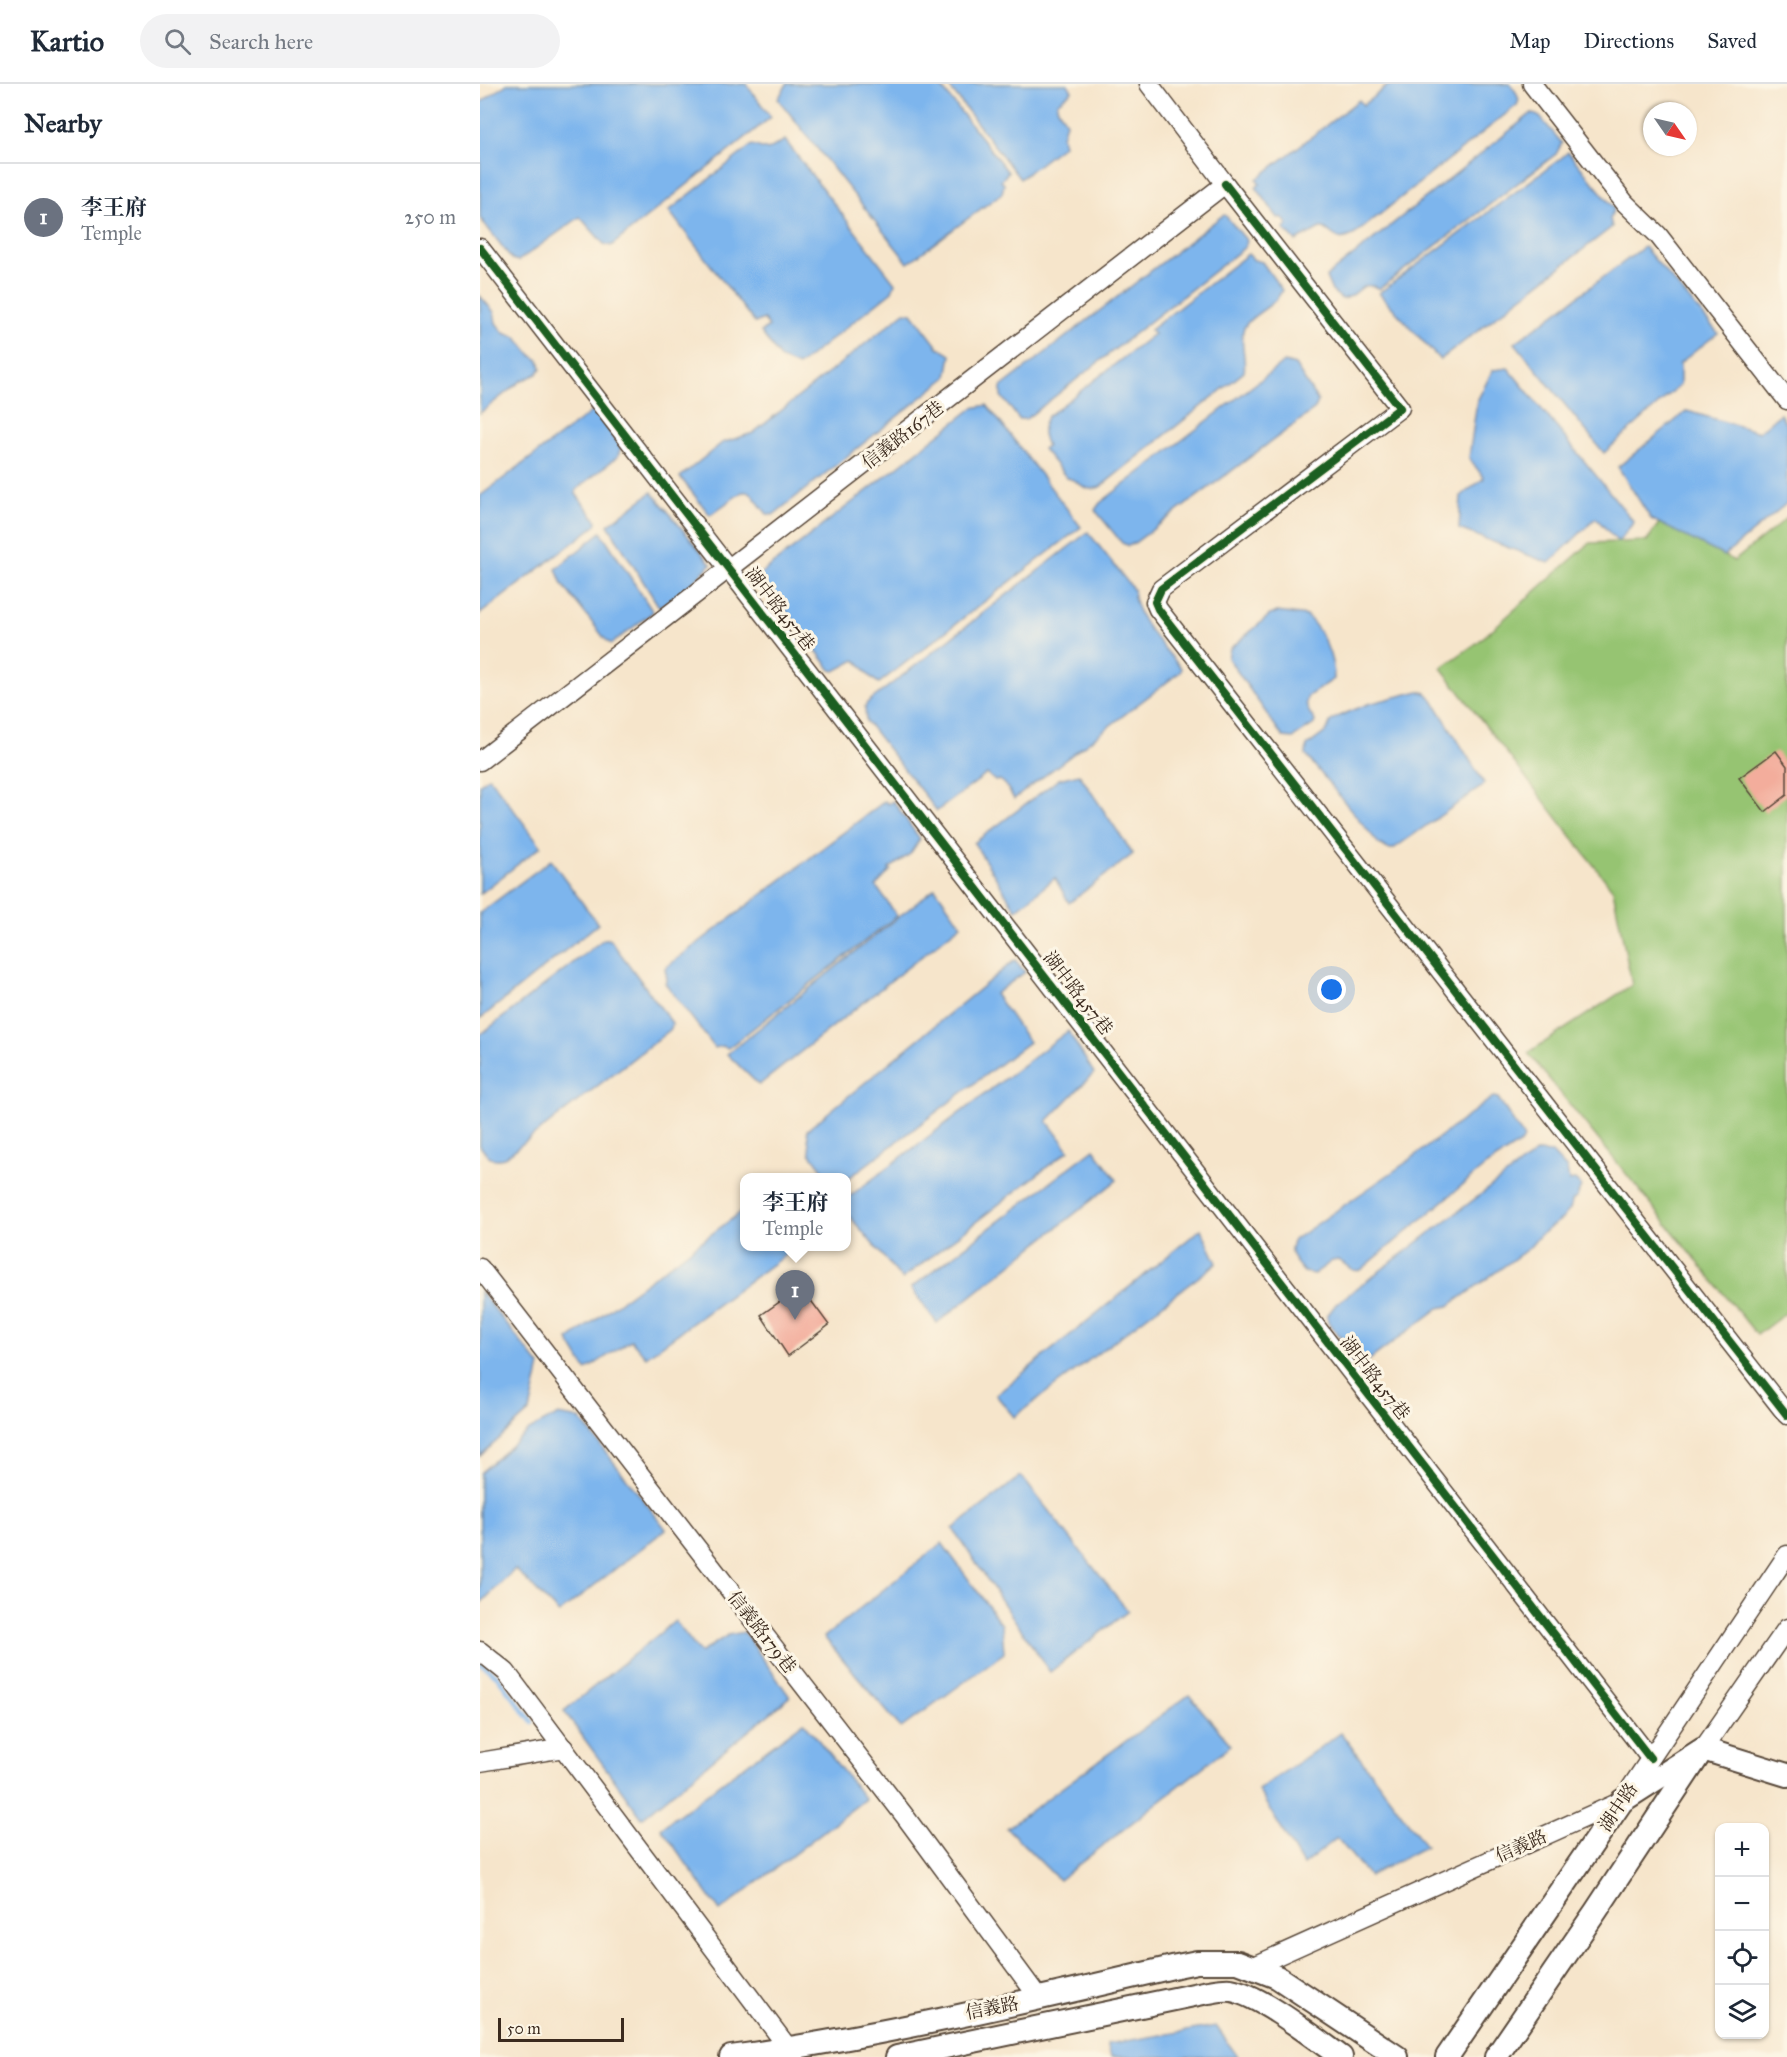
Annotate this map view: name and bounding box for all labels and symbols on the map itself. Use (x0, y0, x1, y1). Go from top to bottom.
north arrow (1643, 102, 1697, 156)
street label: 信義路167巷 (858, 396, 948, 474)
street label: 湖中路457巷 (741, 563, 819, 655)
street label: 湖中路457巷 (1039, 947, 1117, 1039)
your location (1317, 975, 1346, 1004)
pin: 1 (776, 1270, 814, 1320)
street label: 湖中路457巷 (1336, 1332, 1414, 1424)
street label: 信義路179巷 (723, 1586, 801, 1678)
street label: 湖中路 (1594, 1778, 1642, 1836)
street label: 信義路 (1492, 1825, 1550, 1867)
street label: 信義路 (963, 1992, 1021, 2024)
scale bar (498, 2015, 624, 2042)

